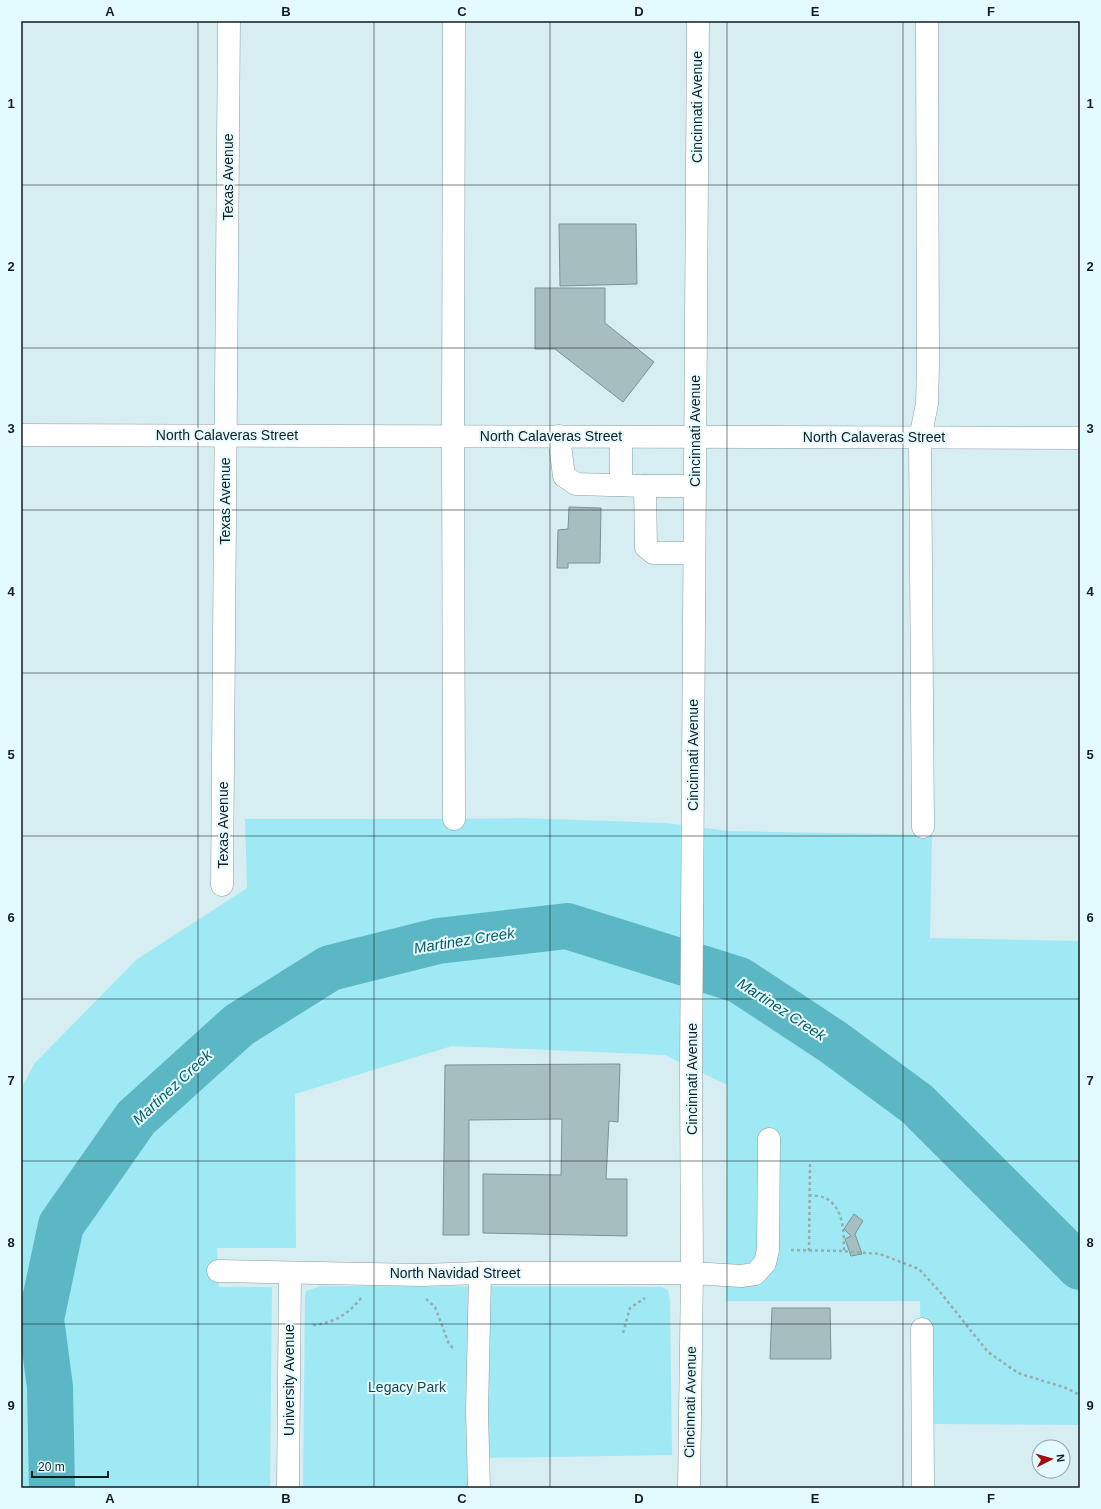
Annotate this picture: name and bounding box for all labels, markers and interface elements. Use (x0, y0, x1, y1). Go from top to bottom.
text: A (105, 4, 115, 19)
text: B (281, 4, 291, 19)
text: C (457, 4, 467, 19)
text: D (634, 4, 644, 19)
text: E (811, 4, 820, 19)
text: F (987, 4, 995, 19)
street label: Cincinnati Avenue (689, 51, 705, 163)
text: 1 (7, 96, 15, 111)
text: 1 (1086, 96, 1094, 111)
street label: Texas Avenue (220, 133, 236, 220)
text: 2 (7, 259, 15, 274)
text: 2 (1086, 259, 1094, 274)
street label: Cincinnati Avenue (687, 375, 703, 487)
text: 3 (7, 421, 15, 436)
text: 3 (1086, 421, 1094, 436)
street label: North Calaveras Street (156, 427, 298, 443)
street label: North Calaveras Street (480, 428, 622, 444)
street label: North Calaveras Street (803, 429, 945, 445)
street label: Texas Avenue (217, 457, 233, 544)
text: 4 (7, 584, 15, 599)
text: 4 (1086, 584, 1094, 599)
street label: Cincinnati Avenue (685, 699, 701, 811)
text: 5 (7, 747, 15, 762)
text: 5 (1086, 747, 1094, 762)
street label: Texas Avenue (215, 781, 231, 868)
text: 6 (7, 910, 15, 925)
text: 6 (1086, 910, 1094, 925)
water label: Martinez Creek (412, 923, 517, 956)
water label: Martinez Creek (735, 974, 831, 1045)
street label: Cincinnati Avenue (684, 1023, 700, 1135)
water label: Martinez Creek (129, 1045, 216, 1128)
text: 7 (7, 1073, 15, 1088)
text: 7 (1086, 1073, 1094, 1088)
text: 8 (7, 1235, 15, 1250)
text: 8 (1086, 1235, 1094, 1250)
street label: North Navidad Street (390, 1265, 520, 1281)
street label: University Avenue (281, 1324, 297, 1436)
street label: Cincinnati Avenue (681, 1346, 699, 1458)
park label: Legacy Park (368, 1379, 447, 1395)
text: 9 (7, 1398, 15, 1413)
text: 9 (1086, 1398, 1094, 1413)
north arrow (1031, 1439, 1071, 1479)
scale bar (32, 1453, 108, 1479)
text: N (1055, 1453, 1067, 1463)
text: 20 m (38, 1460, 65, 1474)
text: A (105, 1491, 115, 1506)
text: B (281, 1491, 291, 1506)
text: C (457, 1491, 467, 1506)
text: D (634, 1491, 644, 1506)
text: E (811, 1491, 820, 1506)
text: F (987, 1491, 995, 1506)

